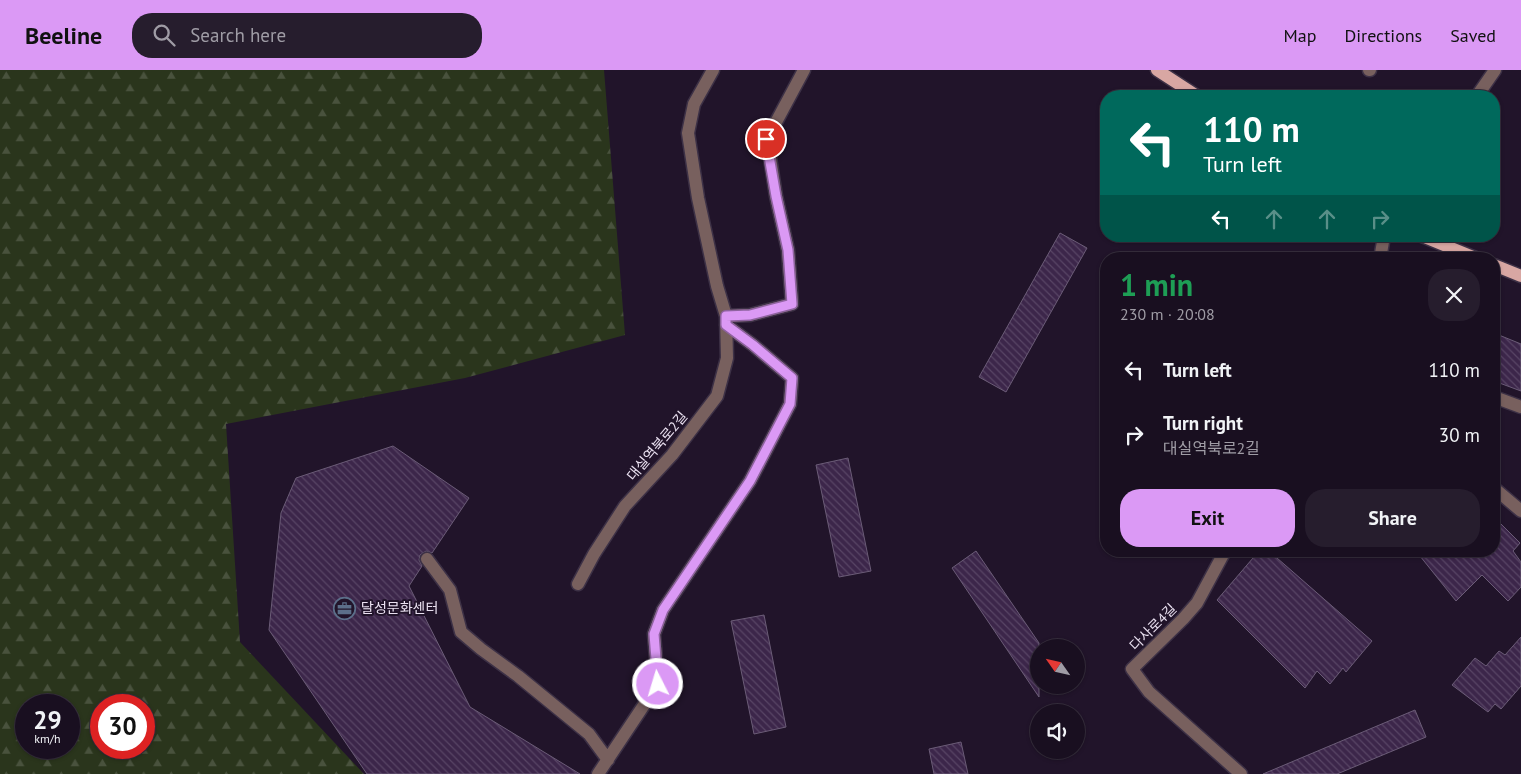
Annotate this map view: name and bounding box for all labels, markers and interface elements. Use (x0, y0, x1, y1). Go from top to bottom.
search box (132, 13, 482, 58)
text: Beeline (25, 20, 102, 51)
icon: search (150, 21, 178, 49)
text: Search here (190, 23, 286, 47)
text: Map (1284, 24, 1316, 47)
text: Directions (1344, 24, 1422, 47)
text: Saved (1450, 24, 1496, 47)
text: 110 m (1203, 106, 1300, 152)
icon: left (1120, 110, 1185, 175)
pin (745, 118, 787, 160)
icon: arrive (752, 125, 780, 153)
text: Turn left (1203, 150, 1282, 178)
icon: left (1207, 205, 1235, 233)
icon: ahead (1260, 205, 1288, 233)
icon: ahead (1313, 205, 1341, 233)
icon: right (1366, 205, 1394, 233)
text: 1 min (1120, 265, 1193, 304)
button: close (1428, 269, 1480, 321)
text: 230 m · 20:08 (1120, 304, 1215, 324)
icon: left (1120, 356, 1148, 384)
text: Turn left (1163, 358, 1232, 382)
text: 110 m (1428, 358, 1480, 382)
street label: 대실역북로2길 (623, 408, 691, 484)
text: Turn right (1163, 411, 1243, 435)
icon: right (1120, 421, 1148, 449)
text: 30 m (1439, 423, 1480, 447)
text: 대실역북로2길 (1163, 438, 1260, 458)
button: Exit (1120, 489, 1295, 547)
button: Share (1305, 489, 1480, 547)
office icon: 달성문화센터 (333, 596, 357, 620)
place label: 달성문화센터 (361, 599, 438, 617)
street label: 다사로4길 (1126, 600, 1180, 654)
north arrow (1030, 639, 1085, 694)
map controls (1030, 639, 1085, 759)
position arrow (631, 657, 683, 709)
speed limit sign: 30 (90, 694, 155, 759)
text: 29 (33, 704, 62, 736)
button: sound (1030, 704, 1085, 759)
text: km/h (34, 731, 61, 746)

